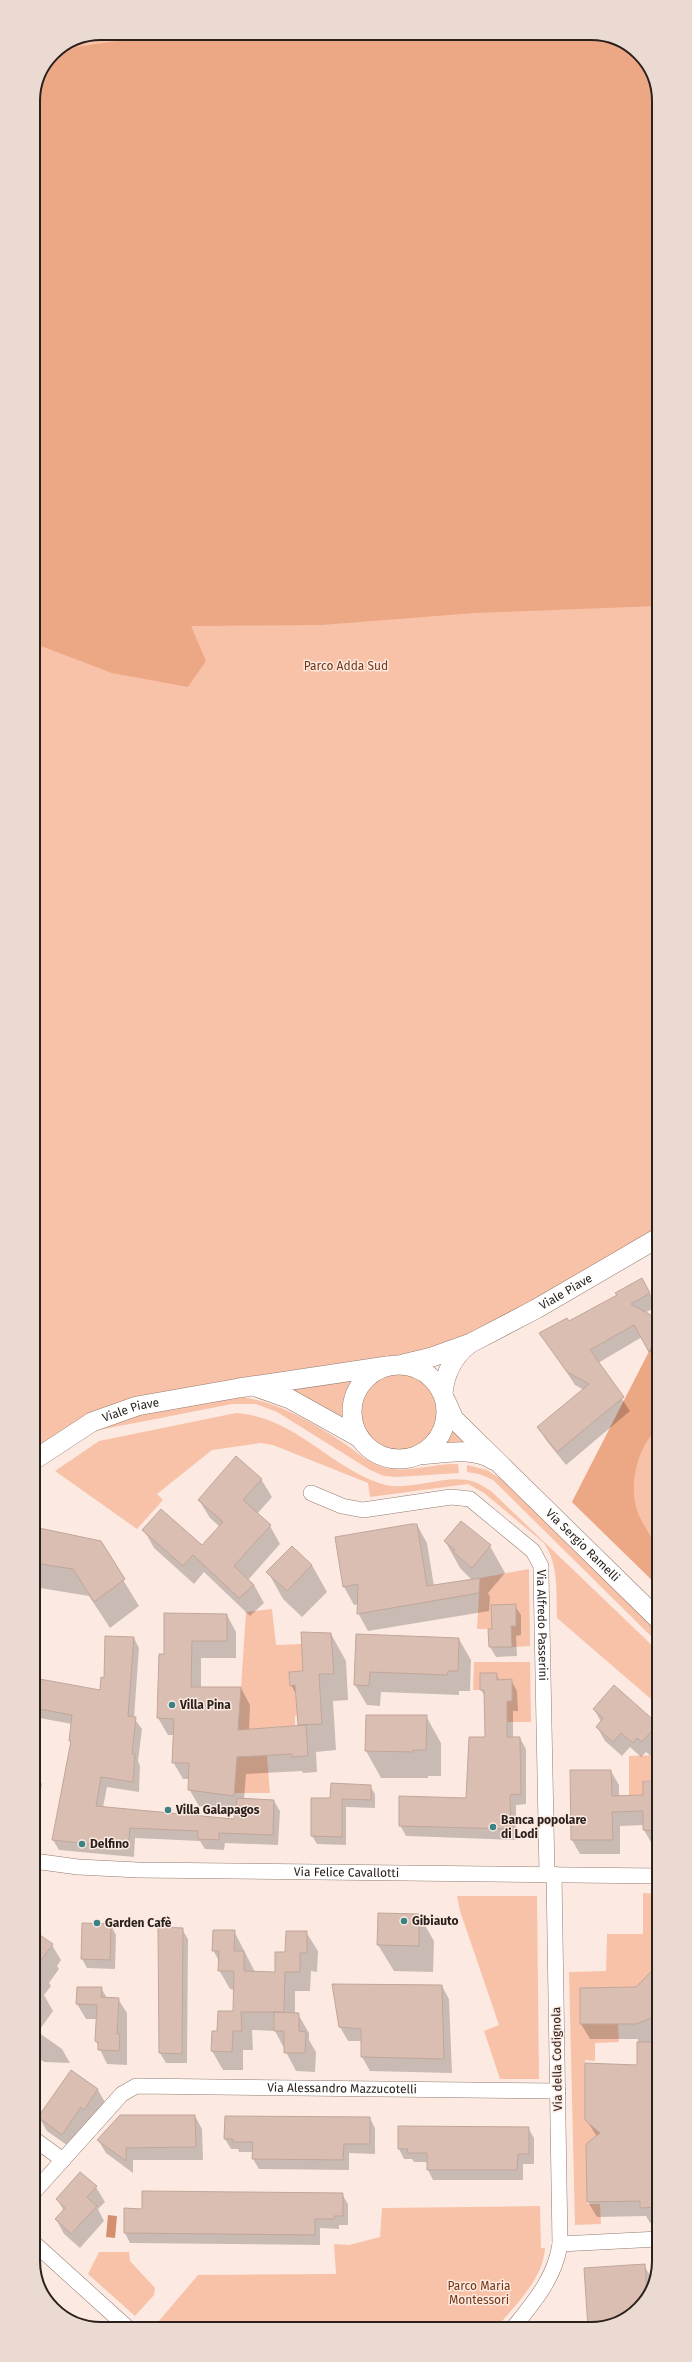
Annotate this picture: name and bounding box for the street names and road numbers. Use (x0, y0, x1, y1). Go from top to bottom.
street label: Viale Piave (537, 1271, 595, 1313)
street label: Viale Piave (100, 1395, 160, 1425)
street label: Via Sergio Ramelli (543, 1506, 623, 1585)
street label: Via Alfredo Passerini (534, 1570, 550, 1681)
street label: Via Felice Cavallotti (294, 1865, 399, 1880)
street label: Via della Codignola (549, 2007, 565, 2111)
street label: Via Alessandro Mazzucotelli (267, 2081, 417, 2096)

